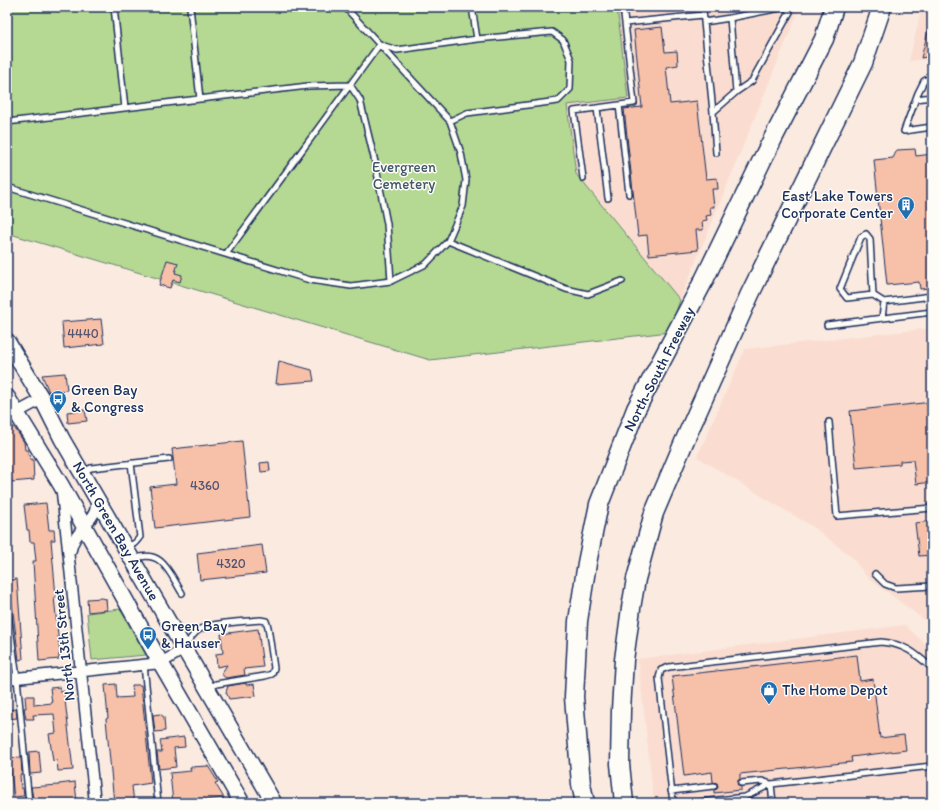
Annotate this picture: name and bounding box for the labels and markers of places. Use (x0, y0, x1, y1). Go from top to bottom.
place label: East Lake Towers Corporate Center (781, 187, 893, 222)
building icon: East Lake Towers Corporate Center (896, 195, 916, 220)
place label: Green Bay & Congress (71, 381, 144, 416)
bus stop icon: Green Bay & Congress (48, 389, 68, 414)
place label: Green Bay & Hauser (161, 617, 227, 652)
bus stop icon: Green Bay & Hauser (138, 625, 158, 650)
shop icon: The Home Depot (759, 680, 779, 705)
place label: The Home Depot (782, 681, 888, 699)

